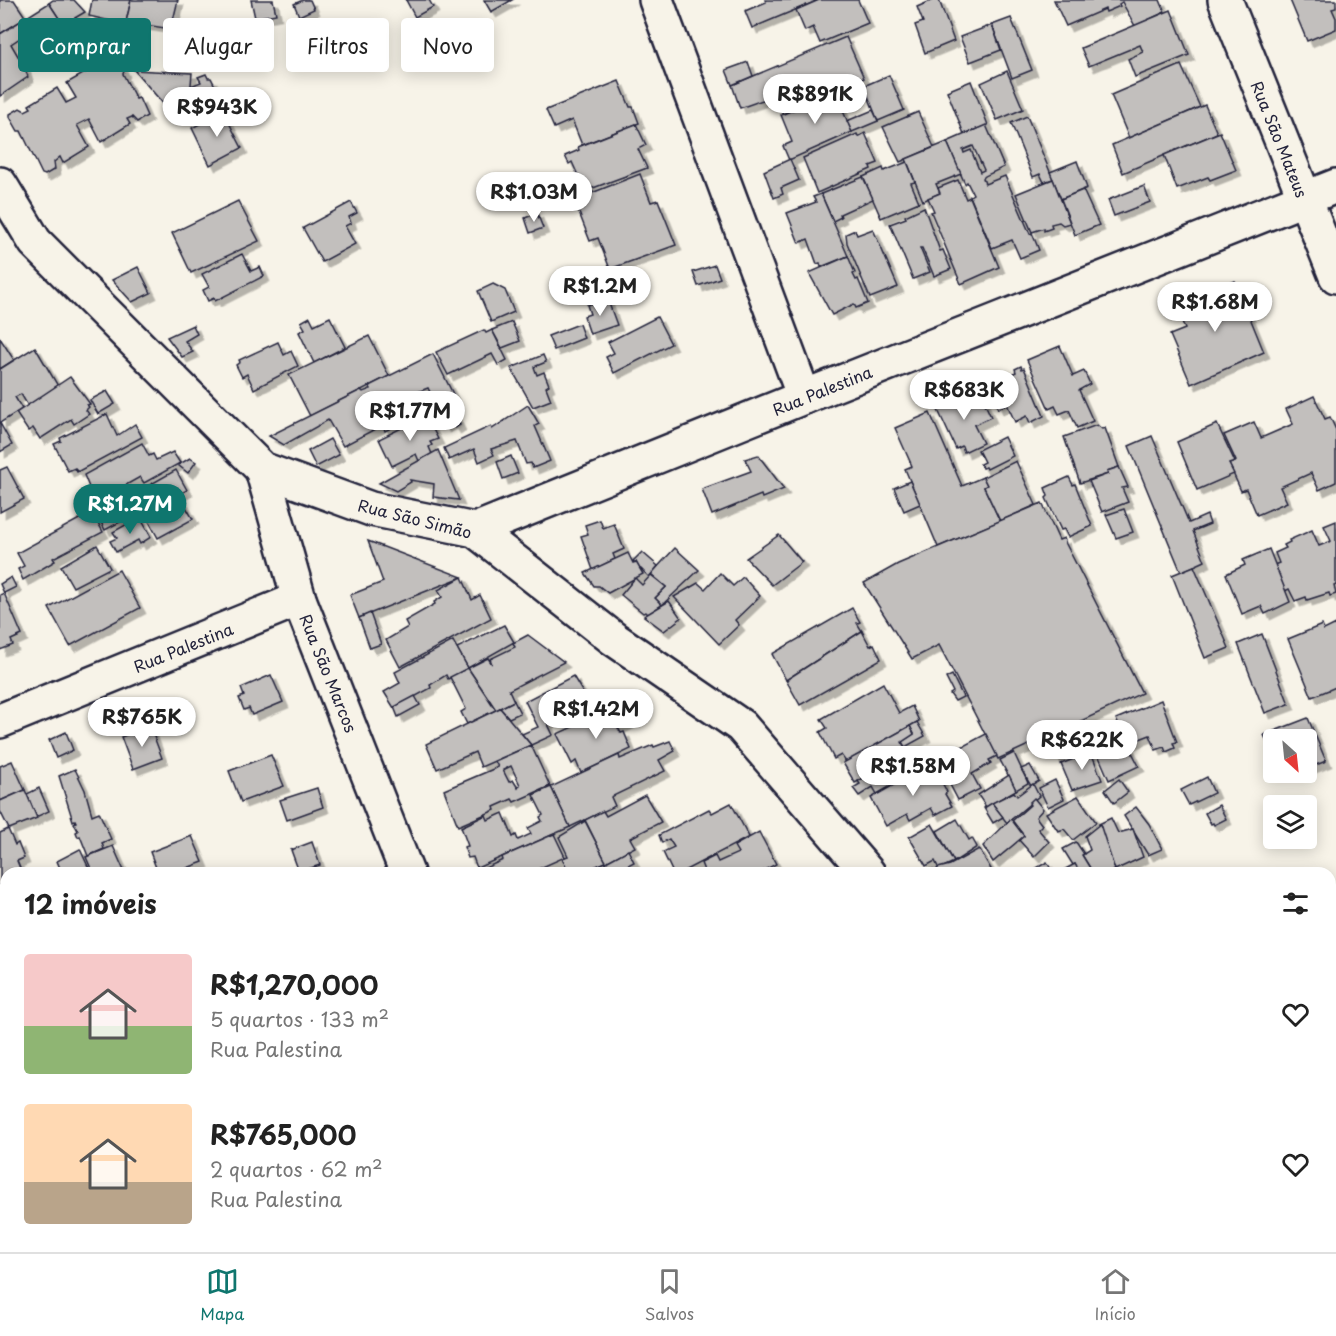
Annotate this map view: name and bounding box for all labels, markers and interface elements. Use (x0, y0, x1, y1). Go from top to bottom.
chip: Comprar (18, 18, 151, 72)
chip: Alugar (163, 18, 274, 72)
chip: Filtros (286, 18, 389, 72)
chip: Novo (401, 18, 494, 72)
pin: R$891K (766, 74, 864, 125)
street label: Rua São Mateus (1246, 77, 1314, 201)
text: R$891K (777, 78, 853, 108)
pin: R$943K (168, 87, 266, 138)
text: R$943K (177, 91, 257, 121)
pin: R$1.03M (479, 172, 589, 223)
text: R$1.03M (490, 176, 578, 206)
pin: R$1.2M (551, 266, 649, 317)
text: R$1.2M (563, 270, 637, 300)
pin: R$1.68M (1160, 282, 1270, 333)
text: R$1.68M (1171, 286, 1259, 316)
street label: Rua Palestina (769, 359, 875, 421)
pin: R$683K (915, 370, 1013, 421)
text: R$683K (924, 374, 1004, 404)
pin: R$1.77M (355, 391, 465, 442)
text: R$1.77M (369, 395, 451, 425)
pin: R$1.27M (75, 484, 185, 535)
text: R$1.27M (87, 488, 173, 518)
street label: Rua São Simão (356, 492, 475, 544)
street label: Rua São Marcos (294, 610, 364, 736)
street label: Rua Palestina (130, 616, 236, 678)
pin: R$1.42M (541, 689, 651, 740)
text: R$1.42M (553, 693, 639, 723)
pin: R$765K (93, 697, 191, 748)
text: R$765K (102, 701, 182, 731)
pin: R$622K (1033, 720, 1131, 771)
text: R$622K (1040, 724, 1124, 754)
north arrow (1263, 729, 1317, 783)
map controls (1263, 729, 1317, 849)
pin: R$1.58M (858, 746, 968, 797)
text: R$1.58M (870, 750, 956, 780)
button: layers (1263, 795, 1317, 849)
text: 12 imóveis (24, 884, 157, 923)
icon: filters (1279, 887, 1312, 920)
text: R$1,270,000 (210, 965, 378, 1004)
icon: home (72, 978, 144, 1050)
icon: heart (1279, 998, 1312, 1031)
text: 5 quartos · 133 m² (210, 1004, 389, 1034)
text: Rua Palestina (210, 1034, 342, 1064)
text: R$765,000 (210, 1115, 356, 1154)
icon: home (72, 1128, 144, 1200)
icon: heart (1279, 1148, 1312, 1181)
text: 2 quartos · 62 m² (210, 1154, 383, 1184)
text: Rua Palestina (210, 1184, 342, 1214)
tab: Mapa (200, 1265, 244, 1325)
tab: Salvos (645, 1265, 694, 1325)
tab: Início (1095, 1265, 1136, 1325)

